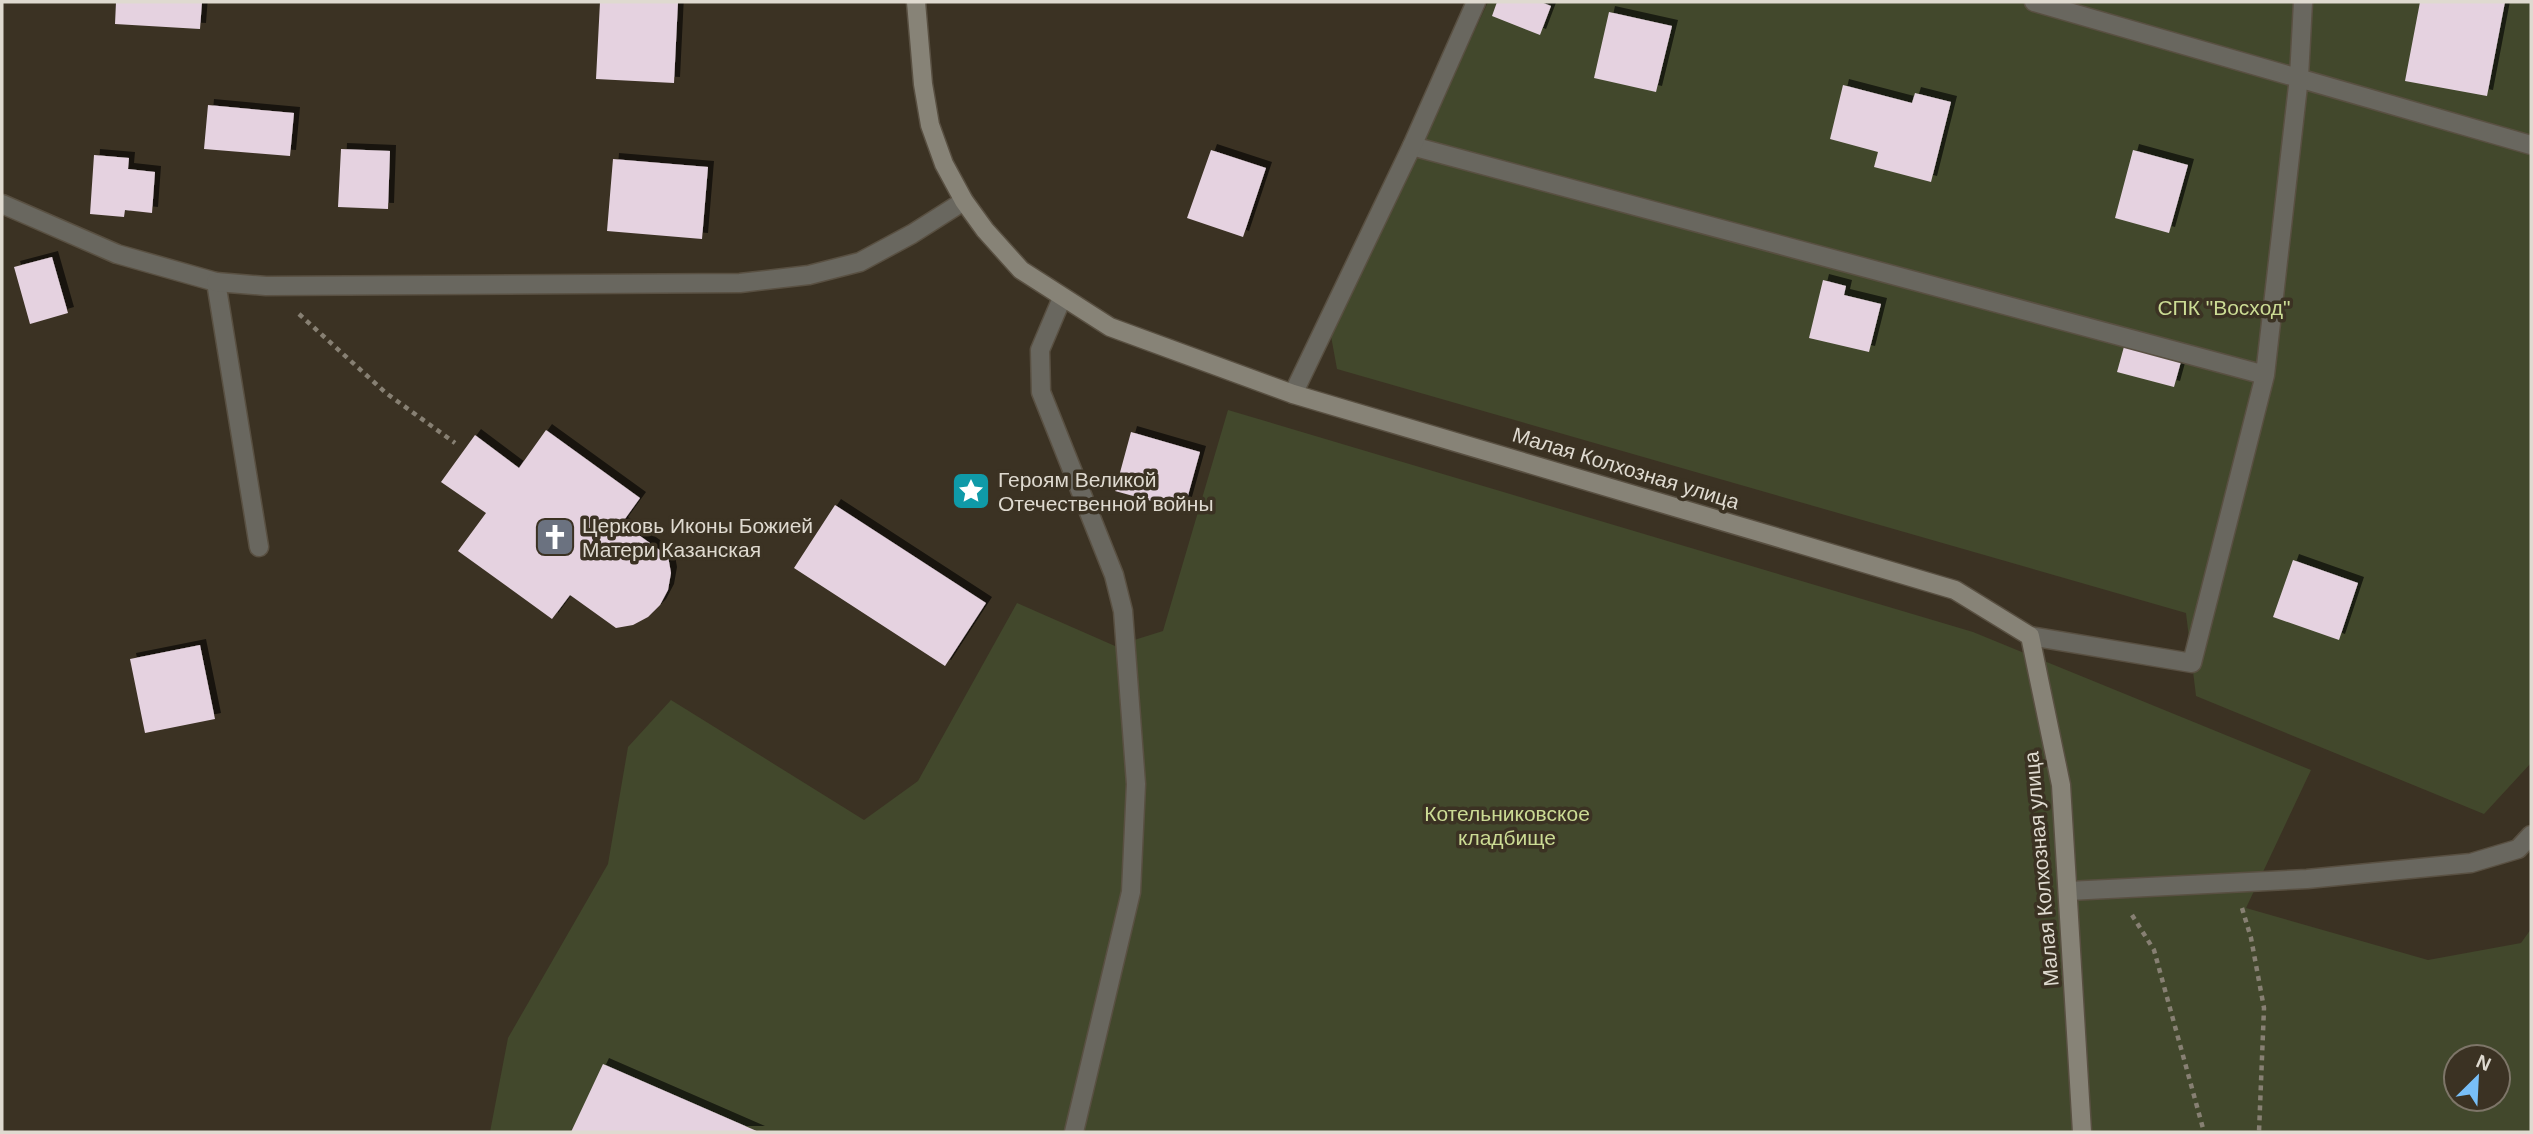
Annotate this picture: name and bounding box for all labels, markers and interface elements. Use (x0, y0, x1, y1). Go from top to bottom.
park label: СПК "Восход" (2157, 296, 2291, 319)
street label: Малая Колхозная улица (1510, 423, 1742, 514)
place label: Героям Великой Отечественной войны (998, 468, 1214, 515)
place icon: Героям Великой Отечественной войны (950, 470, 992, 512)
place label: Церковь Иконы Божией Матери Казанская (582, 514, 813, 561)
church icon: Церковь Иконы Божией Матери Казанская (534, 516, 576, 558)
street label: Малая Колхозная улица (2019, 750, 2063, 987)
park label: Котельниковское кладбище (1424, 802, 1590, 849)
north arrow (2442, 1043, 2512, 1113)
text: N (2473, 1051, 2494, 1075)

